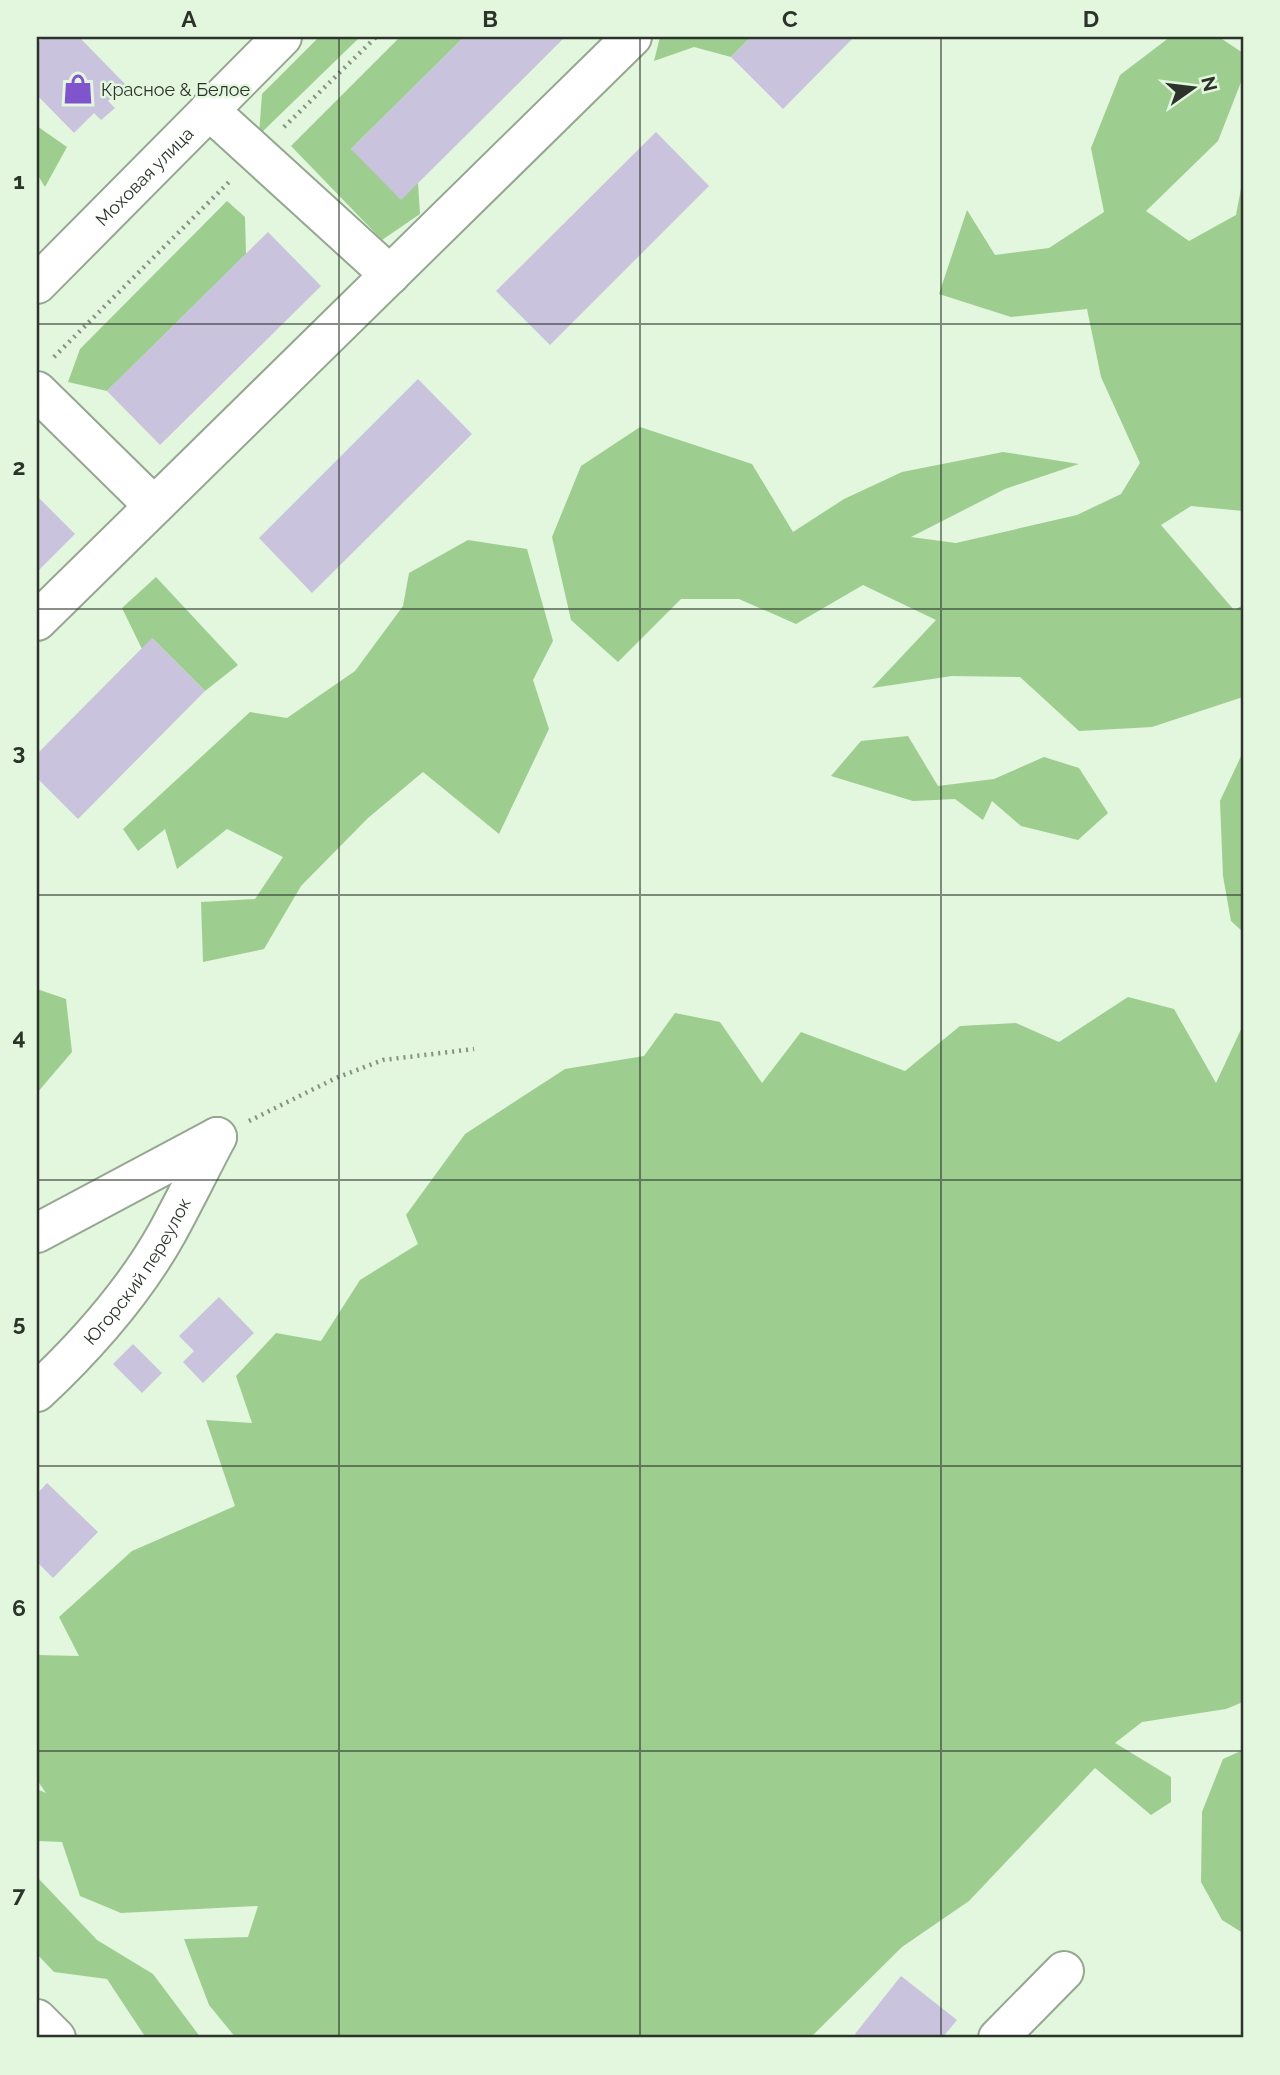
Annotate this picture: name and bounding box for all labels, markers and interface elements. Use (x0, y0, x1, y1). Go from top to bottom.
text: A (181, 5, 197, 32)
text: B (482, 5, 498, 32)
text: C (782, 5, 798, 32)
text: D (1083, 5, 1099, 32)
north arrow (1158, 52, 1228, 122)
shop icon: Красное & Белое (61, 72, 95, 106)
text: N (1197, 74, 1222, 94)
place label: Красное & Белое (101, 79, 250, 100)
street label: Моховая улица (91, 123, 197, 230)
text: 1 (13, 167, 25, 194)
text: 2 (13, 453, 25, 480)
text: 3 (13, 738, 25, 765)
text: 4 (12, 1023, 26, 1050)
street label: Югорский переулок (79, 1194, 195, 1349)
text: 5 (13, 1309, 26, 1336)
text: 6 (12, 1594, 26, 1621)
text: 7 (13, 1880, 26, 1907)

